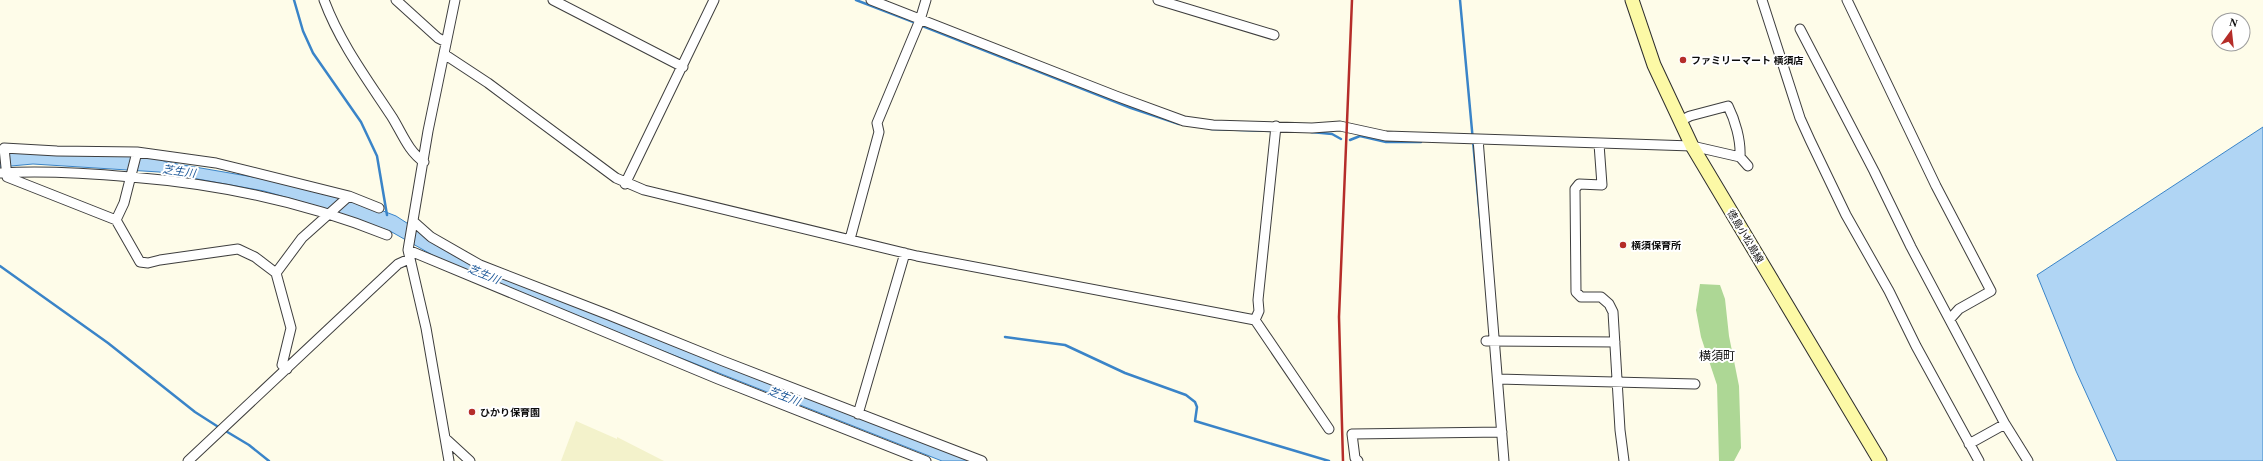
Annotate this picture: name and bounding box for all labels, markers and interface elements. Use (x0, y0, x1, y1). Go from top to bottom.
north arrow (2211, 12, 2251, 52)
text: N (2228, 16, 2239, 29)
marker: ファミリーマート 横須店 (1678, 55, 1688, 65)
place label: ファミリーマート 横須店 (1691, 55, 1804, 66)
water label: 芝生川 (162, 163, 197, 179)
street label: 徳島小松島線 (1725, 208, 1766, 265)
marker: 横須保育所 (1618, 240, 1628, 250)
place label: 横須保育所 (1631, 240, 1681, 251)
water label: 芝生川 (466, 262, 502, 286)
district label: 横須町 (1699, 349, 1735, 363)
water label: 芝生川 (766, 384, 802, 408)
marker: ひかり保育園 (467, 407, 477, 417)
place label: ひかり保育園 (480, 407, 540, 418)

